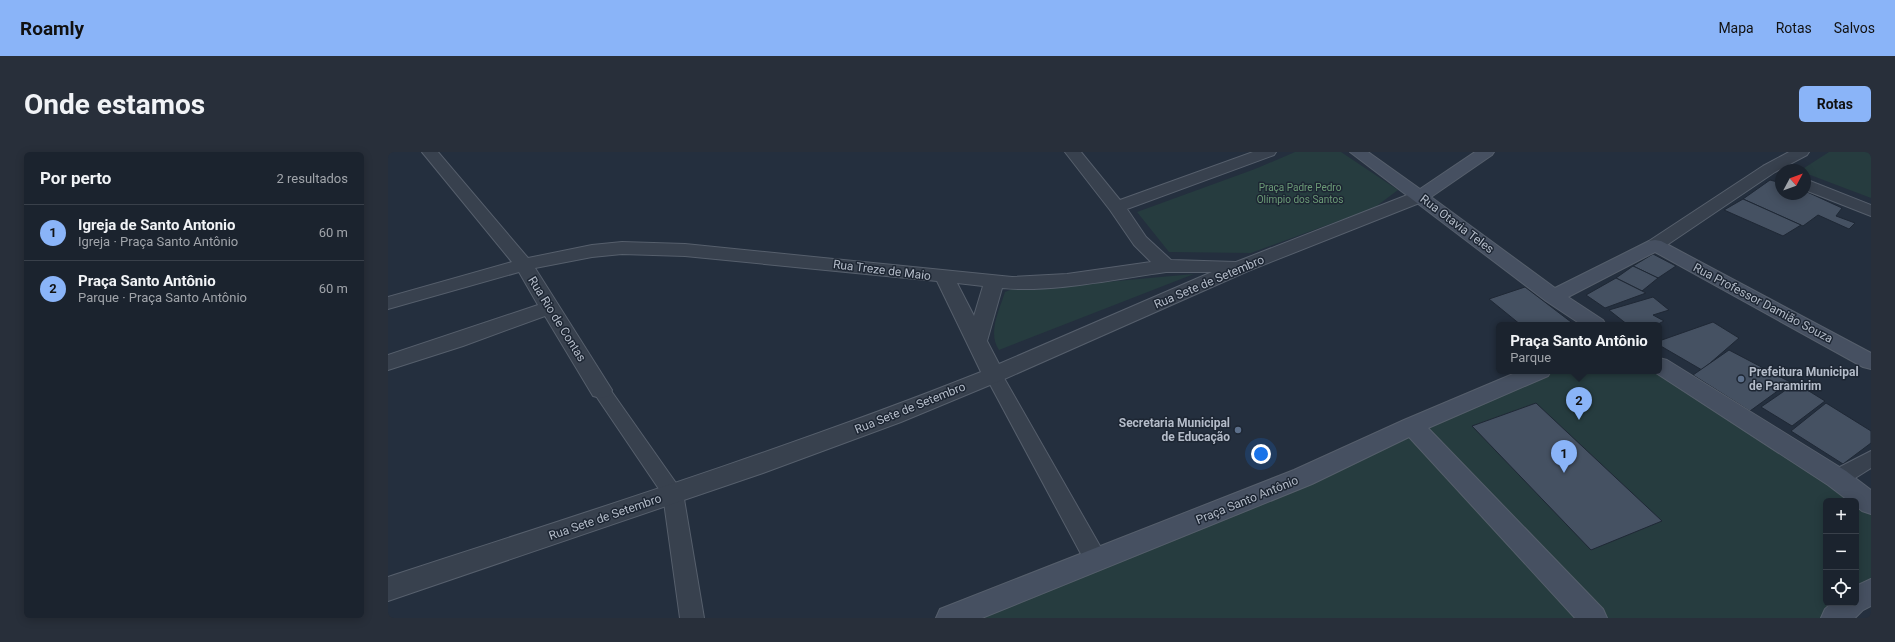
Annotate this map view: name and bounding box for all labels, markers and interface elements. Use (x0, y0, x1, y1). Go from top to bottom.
text: Roamly (20, 17, 84, 40)
text: Mapa (1718, 20, 1754, 36)
text: Rotas (1776, 20, 1812, 36)
text: Salvos (1834, 20, 1875, 36)
button: Rotas (1799, 86, 1871, 122)
text: Onde estamos (24, 88, 205, 121)
north arrow (1775, 164, 1811, 200)
text: Por perto (40, 168, 111, 188)
text: 2 resultados (276, 171, 348, 186)
park label: Praça Padre Pedro Olímpio dos Santos (1257, 182, 1343, 205)
street label: Rua Otavia Teles (1417, 192, 1497, 256)
text: Igreja de Santo Antonio (78, 216, 236, 234)
text: 1 (49, 225, 57, 240)
text: 60 m (319, 225, 348, 240)
text: Igreja · Praça Santo Antônio (78, 234, 238, 249)
street label: Rua Sete de Setembro (1152, 252, 1266, 312)
street label: Rua Treze de Maio (832, 257, 932, 283)
street label: Rua Professor Damião Souza (1691, 260, 1835, 346)
text: Praça Santo Antônio (78, 272, 216, 290)
street label: Rua Rio de Contas (525, 274, 589, 364)
text: 2 (49, 281, 57, 296)
text: 60 m (319, 281, 348, 296)
text: Parque · Praça Santo Antônio (78, 290, 247, 305)
popup (1496, 322, 1662, 374)
text: Praça Santo Antônio (1510, 332, 1648, 350)
text: Parque (1510, 350, 1551, 365)
place label: Prefeitura Municipal de Paramirim (1749, 365, 1859, 393)
marker: Prefeitura Municipal de Paramirim (1736, 374, 1746, 384)
street label: Rua Sete de Setembro (853, 379, 968, 437)
pin: 2 (1566, 387, 1592, 420)
place label: Secretaria Municipal de Educação (1119, 416, 1230, 444)
marker: Secretaria Municipal de Educação (1233, 425, 1243, 435)
pin: 1 (1551, 440, 1577, 473)
your location (1251, 444, 1271, 464)
street label: Praça Santo Antônio (1194, 473, 1300, 527)
street label: Rua Sete de Setembro (547, 491, 663, 543)
map controls (1823, 498, 1859, 606)
button: + (1823, 498, 1859, 534)
button: − (1823, 534, 1859, 570)
button: locate (1823, 570, 1859, 606)

